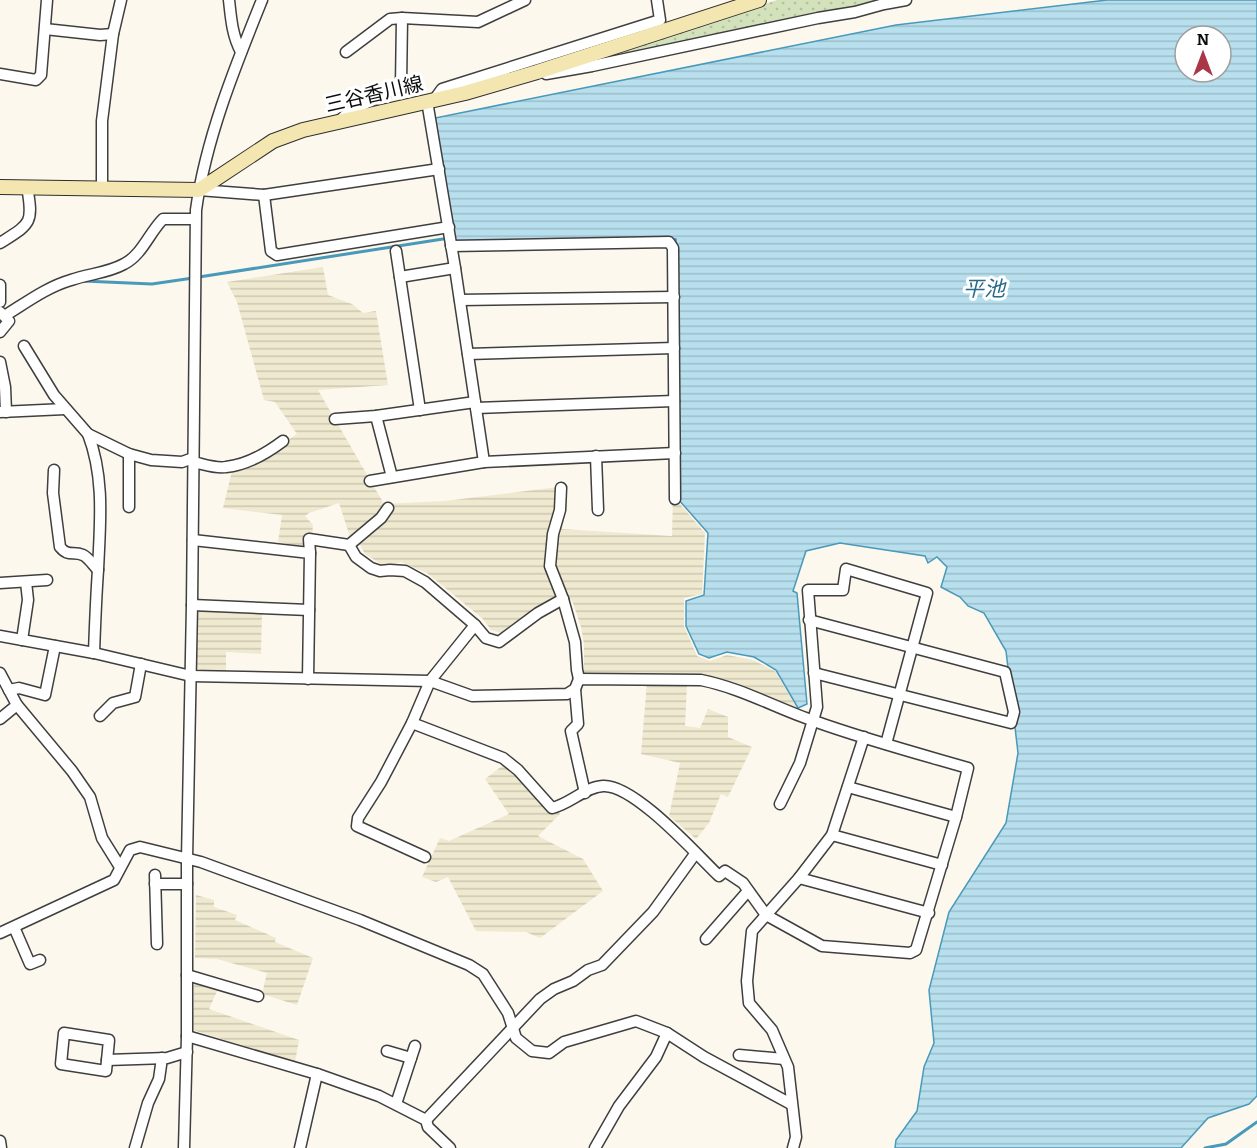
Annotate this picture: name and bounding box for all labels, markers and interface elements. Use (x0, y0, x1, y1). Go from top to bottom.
north arrow (1173, 24, 1233, 84)
text: N (1197, 30, 1209, 49)
street label: 三谷香川線 (323, 71, 425, 117)
water label: 平池 (963, 276, 1007, 302)

